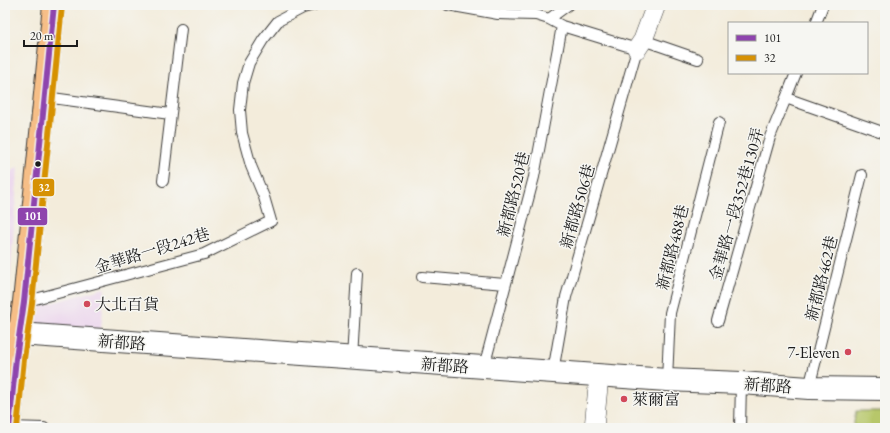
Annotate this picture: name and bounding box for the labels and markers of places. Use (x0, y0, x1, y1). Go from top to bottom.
unlabelled marker (33, 159, 43, 169)
place label: 大北百貨 (95, 294, 159, 315)
marker: 大北百貨 (82, 299, 92, 309)
place label: 7-Eleven (788, 342, 841, 363)
marker: 7-Eleven (843, 347, 853, 357)
place label: 萊爾富 (632, 389, 680, 410)
marker: 萊爾富 (619, 394, 629, 404)

